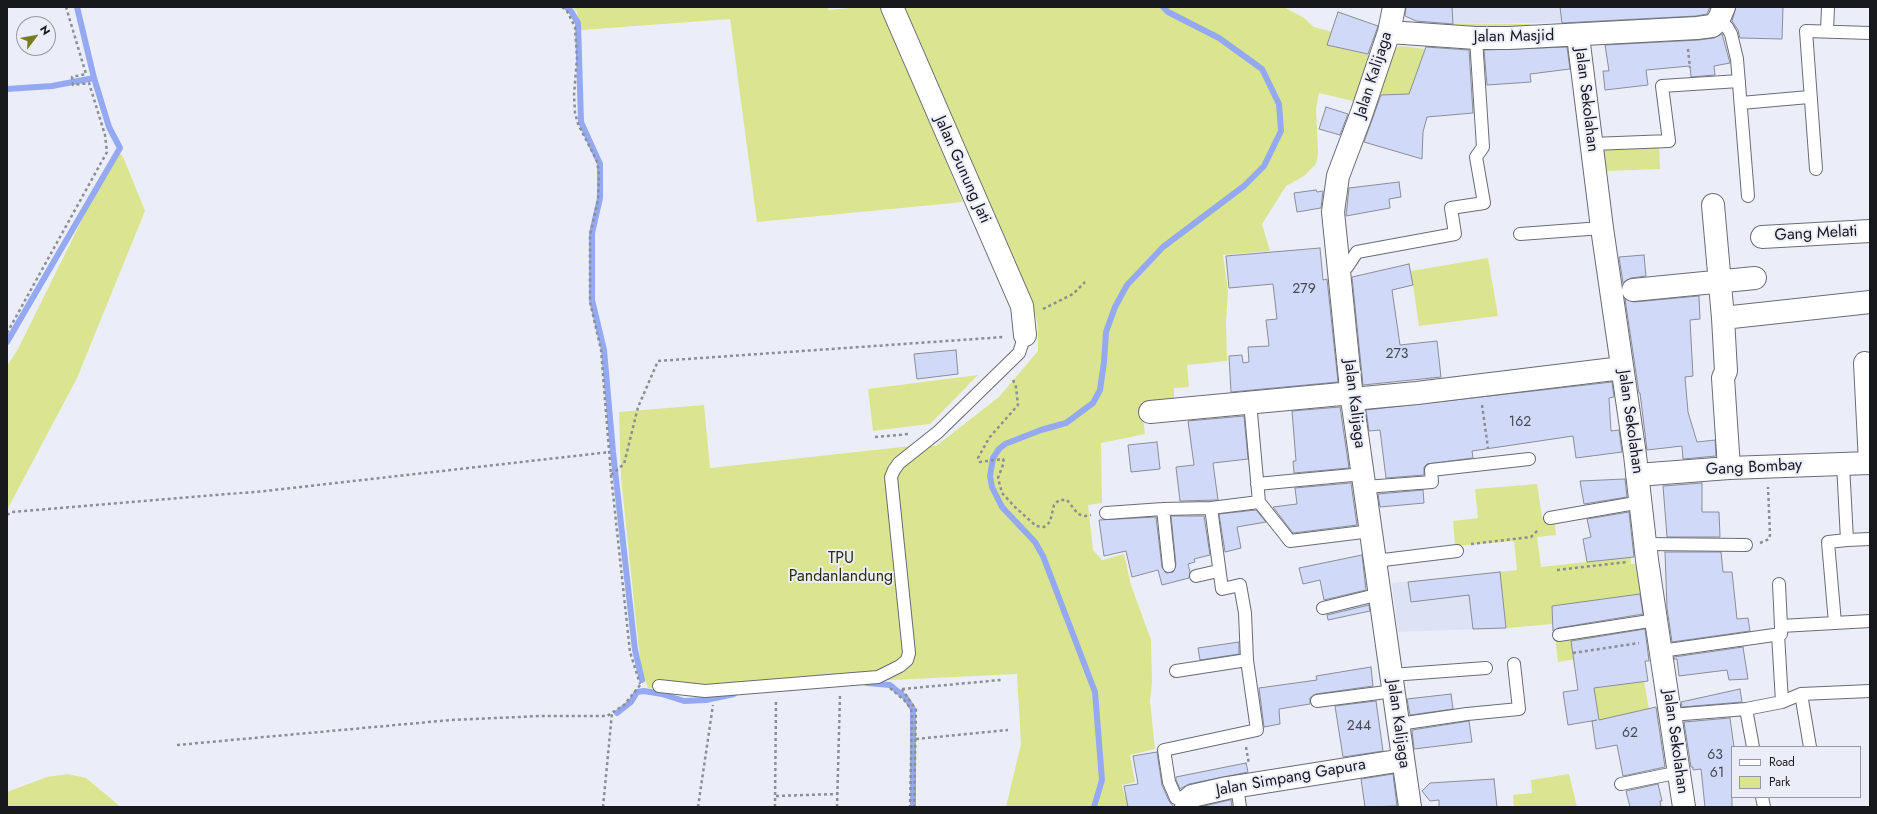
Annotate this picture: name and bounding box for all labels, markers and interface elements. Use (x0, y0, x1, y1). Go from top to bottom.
north arrow (16, 16, 56, 56)
text: N (36, 22, 54, 38)
street label: Jalan Masjid (1474, 27, 1554, 47)
street label: Jalan Kalijaga (1351, 30, 1397, 120)
street label: Jalan Sekolahan (1570, 47, 1602, 153)
street label: Jalan Gunung Jati (930, 113, 994, 227)
street label: Gang Melati (1774, 222, 1858, 246)
house number: 279 (1292, 282, 1316, 298)
house number: 273 (1386, 347, 1408, 363)
street label: Jalan Kalijaga (1339, 359, 1369, 449)
street label: Jalan Sekolahan (1613, 369, 1647, 475)
house number: 162 (1509, 415, 1531, 431)
street label: Gang Bombay (1705, 456, 1803, 480)
park label: TPU Pandanlandung (789, 549, 893, 587)
street label: Jalan Kalijaga (1382, 678, 1414, 770)
street label: Jalan Sekolahan (1658, 689, 1692, 795)
house number: 244 (1347, 719, 1371, 735)
house number: 62 (1622, 726, 1638, 742)
legend (1731, 746, 1861, 798)
house number: 63 (1707, 748, 1723, 764)
text: Road (1769, 753, 1795, 771)
street label: Jalan Simpang Gapura (1215, 755, 1367, 801)
house number: 61 (1710, 766, 1724, 782)
text: Park (1769, 773, 1790, 791)

